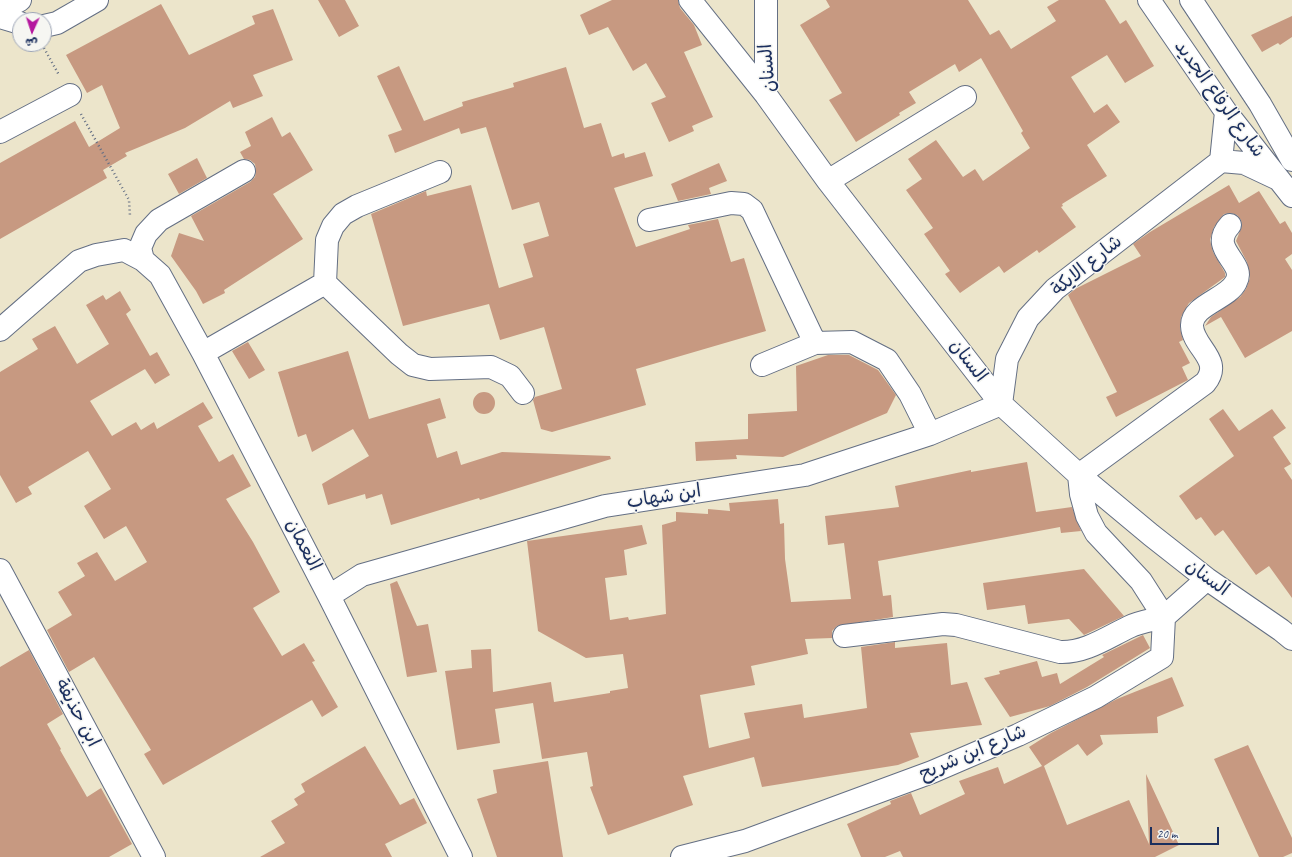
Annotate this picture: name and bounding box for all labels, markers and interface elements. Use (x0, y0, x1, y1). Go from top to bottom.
north arrow (12, 12, 52, 52)
text: ش (25, 36, 38, 50)
street label: شارع الرفاع الجديد (1169, 36, 1269, 162)
street label: السنان (755, 43, 781, 93)
street label: شارع الايكة (1047, 231, 1127, 301)
street label: السنان (944, 335, 992, 387)
street label: ابن شهاب (625, 480, 703, 514)
street label: النعمان (280, 515, 326, 575)
street label: السنان (1181, 555, 1233, 601)
street label: ابن حذيفة (50, 675, 104, 751)
street label: شارع ابن شريح (916, 720, 1030, 786)
scale bar (1152, 819, 1221, 845)
text: 20 m (1157, 826, 1177, 842)

